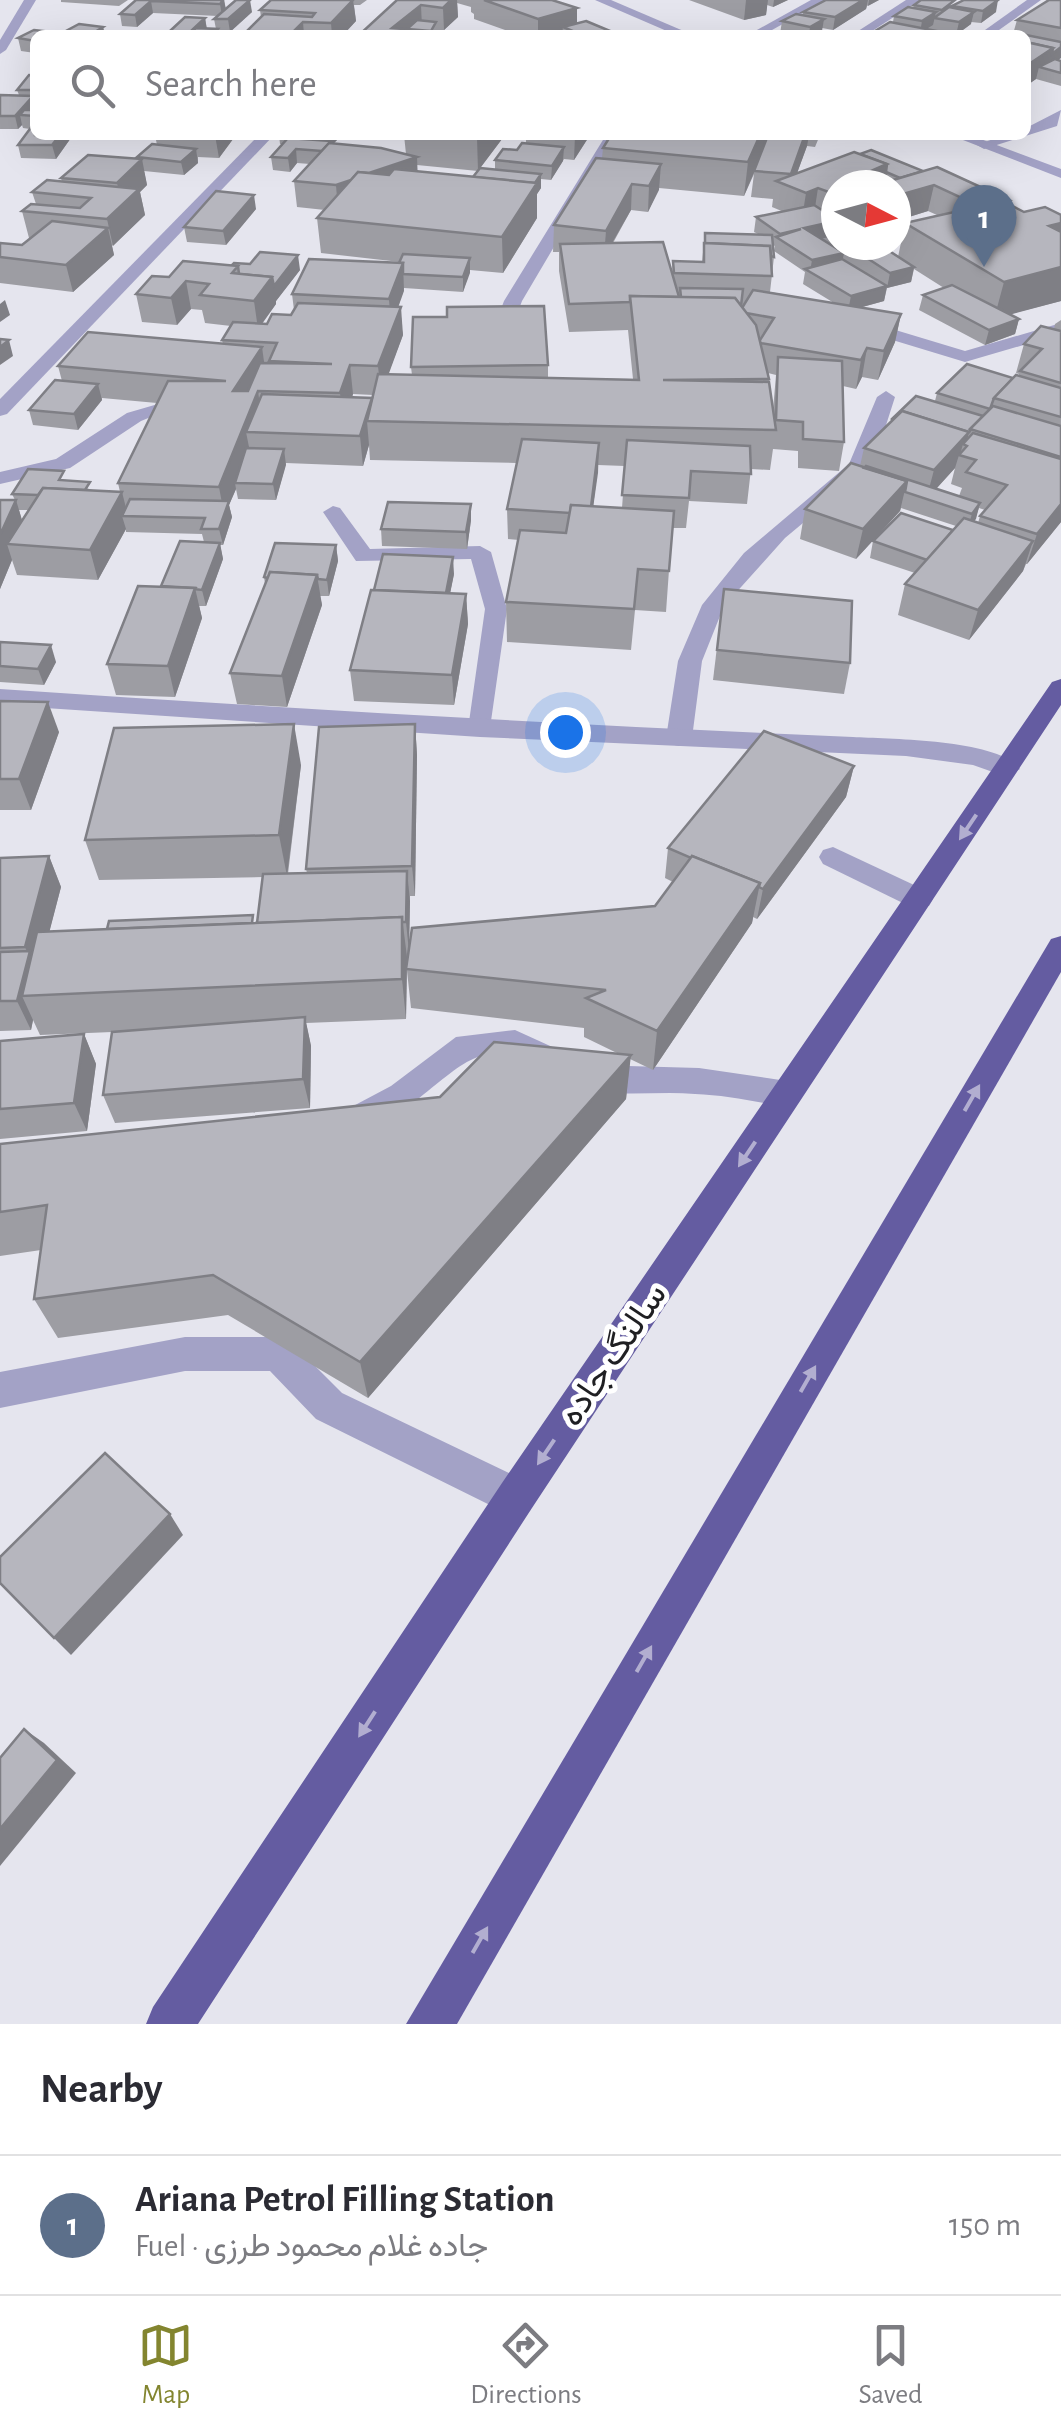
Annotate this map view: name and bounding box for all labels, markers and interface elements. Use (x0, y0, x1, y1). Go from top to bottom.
search box (30, 30, 1031, 140)
icon: search (65, 58, 120, 113)
text: Search here (145, 66, 317, 104)
north arrow (821, 170, 911, 260)
pin: 1 (952, 184, 1016, 267)
your location (540, 707, 591, 758)
one-way arrow (960, 813, 978, 840)
one-way arrow (963, 1084, 980, 1113)
one-way arrow (738, 1140, 757, 1167)
street label: سالنگ جاده (553, 1277, 674, 1433)
one-way arrow (799, 1365, 816, 1393)
one-way arrow (537, 1439, 556, 1466)
one-way arrow (635, 1645, 652, 1673)
one-way arrow (358, 1710, 377, 1737)
one-way arrow (471, 1926, 488, 1954)
text: Nearby (40, 2068, 163, 2110)
text: Ariana Petrol Filling Station (135, 2181, 555, 2219)
text: 1 (67, 2209, 78, 2241)
text: 150 m (949, 2209, 1021, 2241)
text: Fuel · جاده غلام‌ محمود طرزی (135, 2230, 488, 2262)
tab: Map (138, 2318, 193, 2412)
tab: Directions (470, 2318, 582, 2412)
tab: Saved (859, 2318, 923, 2412)

